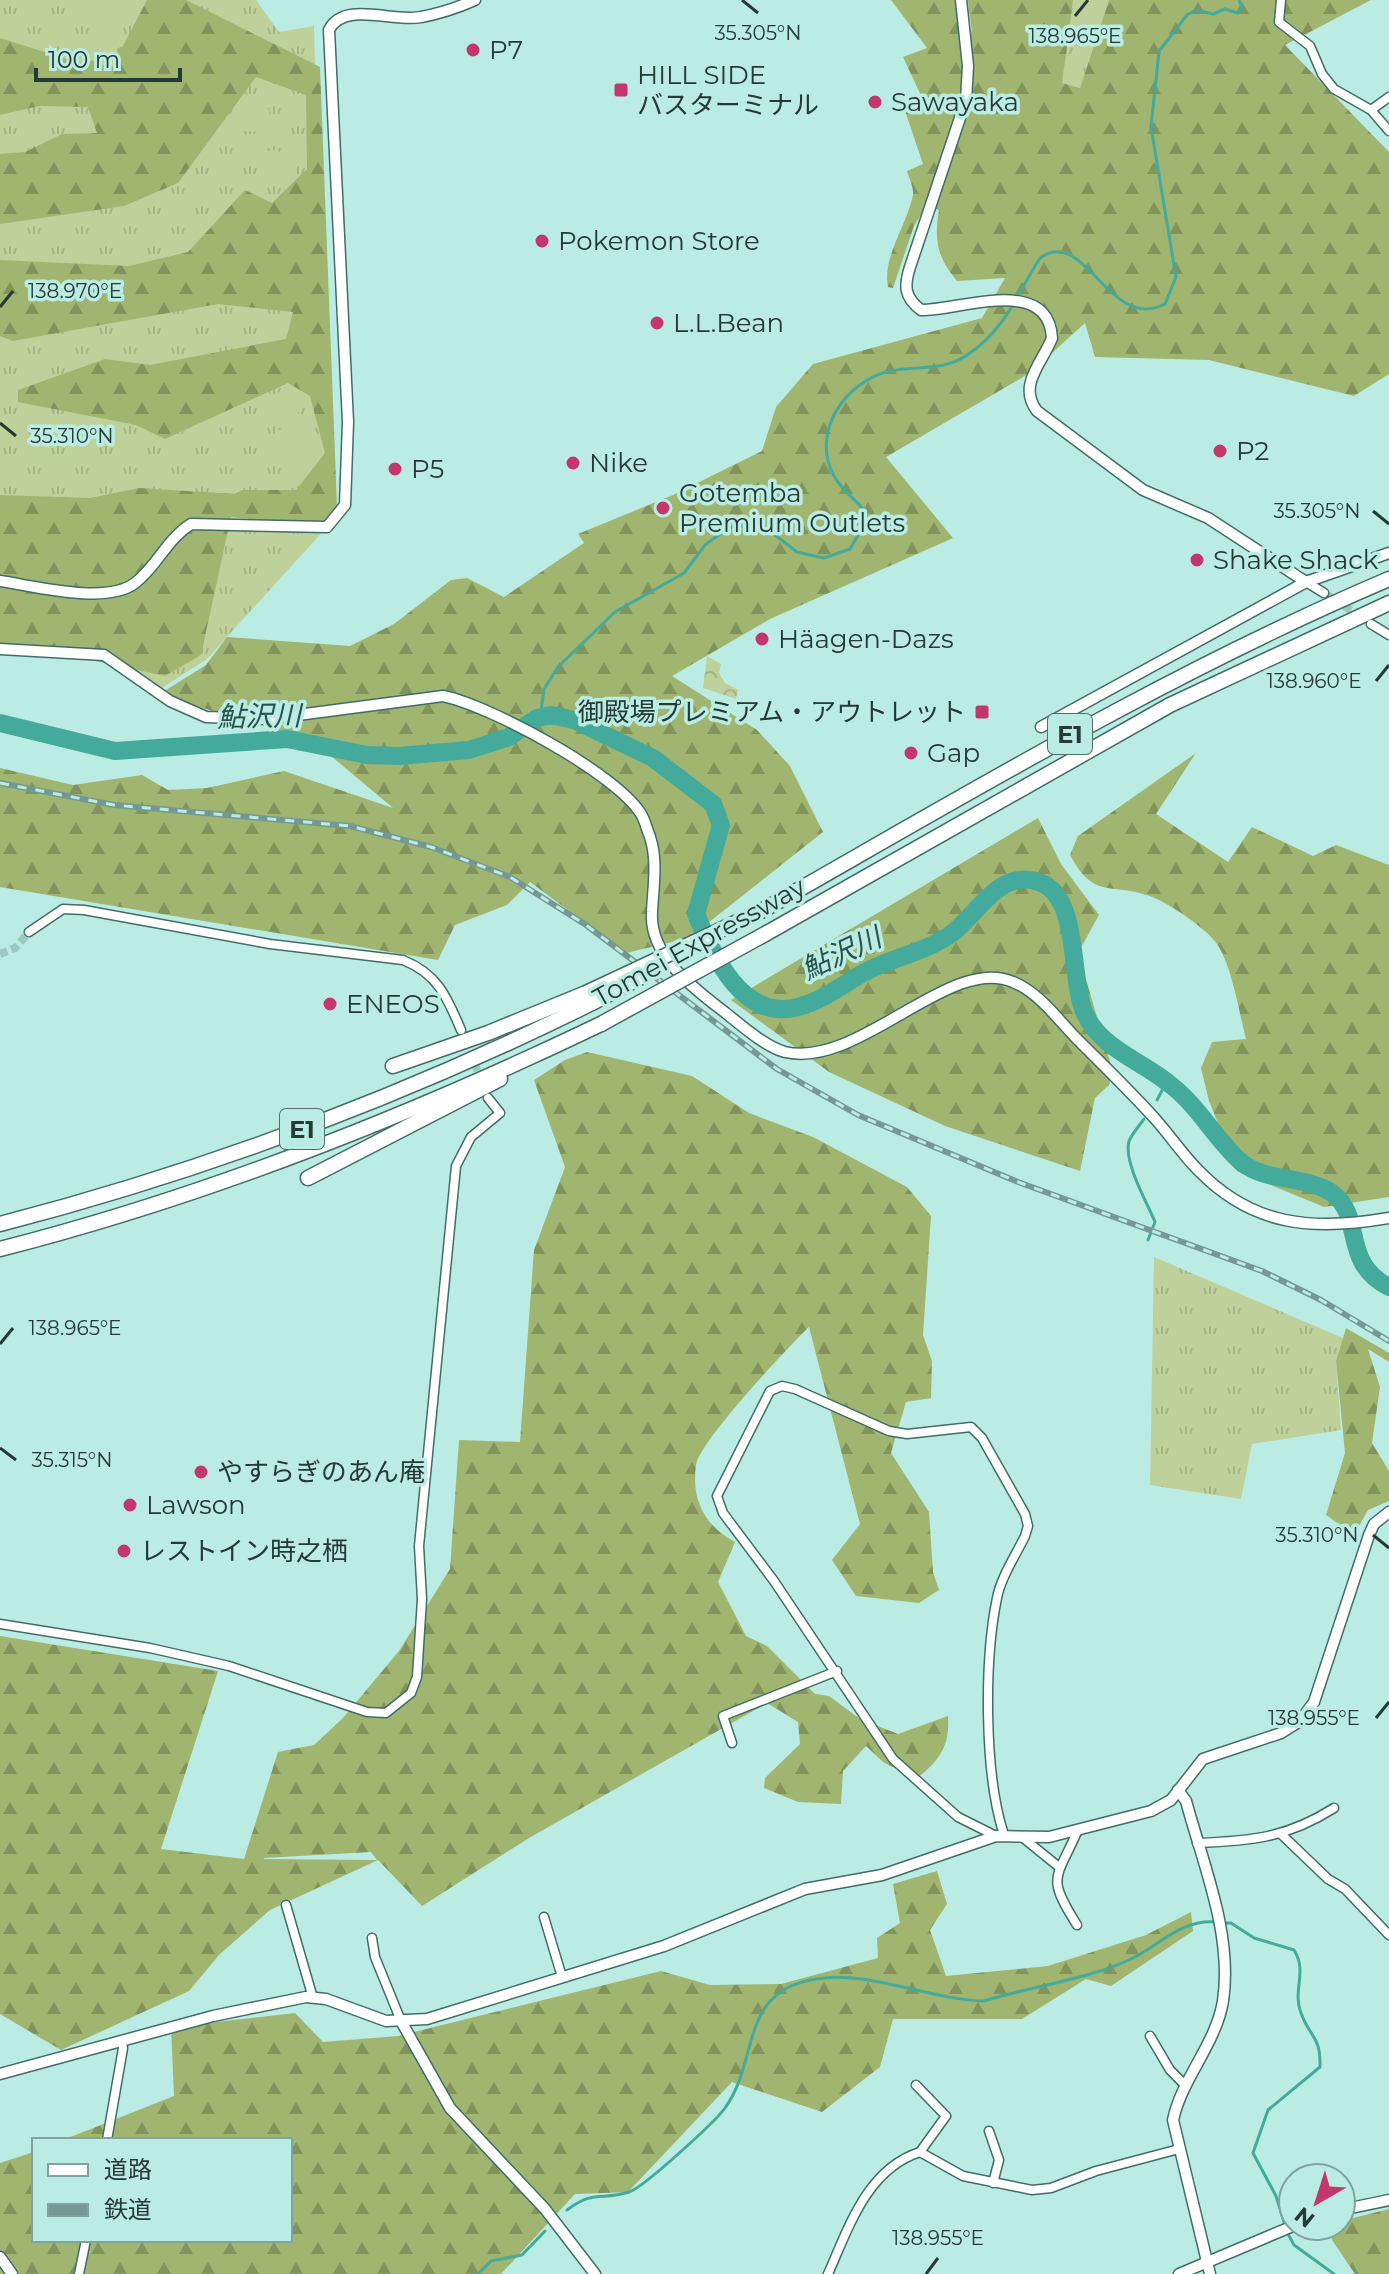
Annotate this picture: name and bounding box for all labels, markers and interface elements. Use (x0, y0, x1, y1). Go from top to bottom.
text: 35.305°N (714, 21, 802, 45)
text: 138.965°E (1029, 24, 1121, 48)
scale bar (36, 32, 180, 82)
place label: P7 (489, 34, 523, 66)
marker: P7 (464, 41, 482, 59)
text: 100 m (48, 45, 120, 74)
place label: HILL SIDE バスターミナル (637, 59, 819, 121)
marker: HILL SIDE バスターミナル (612, 81, 630, 99)
place label: Sawayaka (891, 86, 1019, 118)
marker: Sawayaka (866, 93, 884, 111)
place label: Pokemon Store (558, 225, 760, 257)
marker: Pokemon Store (533, 232, 551, 250)
text: 138.970°E (28, 279, 122, 303)
place label: L.L.Bean (673, 307, 784, 339)
marker: L.L.Bean (648, 314, 666, 332)
text: 35.310°N (30, 424, 114, 448)
place label: P2 (1236, 435, 1269, 467)
marker: P2 (1211, 442, 1229, 460)
place label: Nike (589, 447, 648, 479)
place label: P5 (411, 453, 444, 485)
marker: Nike (564, 454, 582, 472)
marker: P5 (386, 460, 404, 478)
place label: Gotemba Premium Outlets (679, 477, 905, 539)
marker: Gotemba Premium Outlets (654, 499, 672, 517)
text: 35.305°N (1273, 499, 1361, 523)
place label: Shake Shack (1213, 544, 1379, 576)
marker: Shake Shack (1188, 551, 1206, 569)
place label: Häagen-Dazs (778, 623, 954, 655)
marker: Häagen-Dazs (753, 630, 771, 648)
text: 138.960°E (1266, 669, 1362, 693)
place label: 御殿場プレミアム・アウトレット (578, 696, 966, 728)
water label: 鮎沢川 (217, 698, 304, 734)
marker: 御殿場プレミアム・アウトレット (973, 703, 991, 721)
road number: E1 (1048, 714, 1092, 754)
place label: Gap (927, 737, 980, 769)
marker: Gap (902, 744, 920, 762)
street label: Tomei Expressway (587, 870, 811, 1014)
water label: 鮎沢川 (796, 919, 889, 986)
place label: ENEOS (346, 988, 440, 1020)
marker: ENEOS (321, 995, 339, 1013)
road number: E1 (280, 1109, 324, 1149)
text: 138.965°E (29, 1316, 121, 1340)
text: 35.315°N (31, 1448, 113, 1472)
place label: やすらぎのあん庵 (217, 1456, 425, 1488)
marker: やすらぎのあん庵 (192, 1463, 210, 1481)
place label: Lawson (146, 1489, 246, 1521)
marker: Lawson (121, 1496, 139, 1514)
text: 35.310°N (1275, 1523, 1359, 1547)
place label: レストイン時之栖 (140, 1535, 348, 1567)
marker: レストイン時之栖 (115, 1542, 133, 1560)
text: 138.955°E (1268, 1706, 1360, 1730)
legend (32, 2138, 292, 2242)
text: 道路 (104, 2155, 152, 2184)
north arrow (1277, 2162, 1357, 2242)
text: 鉄道 (104, 2195, 152, 2224)
text: N (1289, 2201, 1320, 2233)
text: 138.955°E (892, 2226, 984, 2250)

